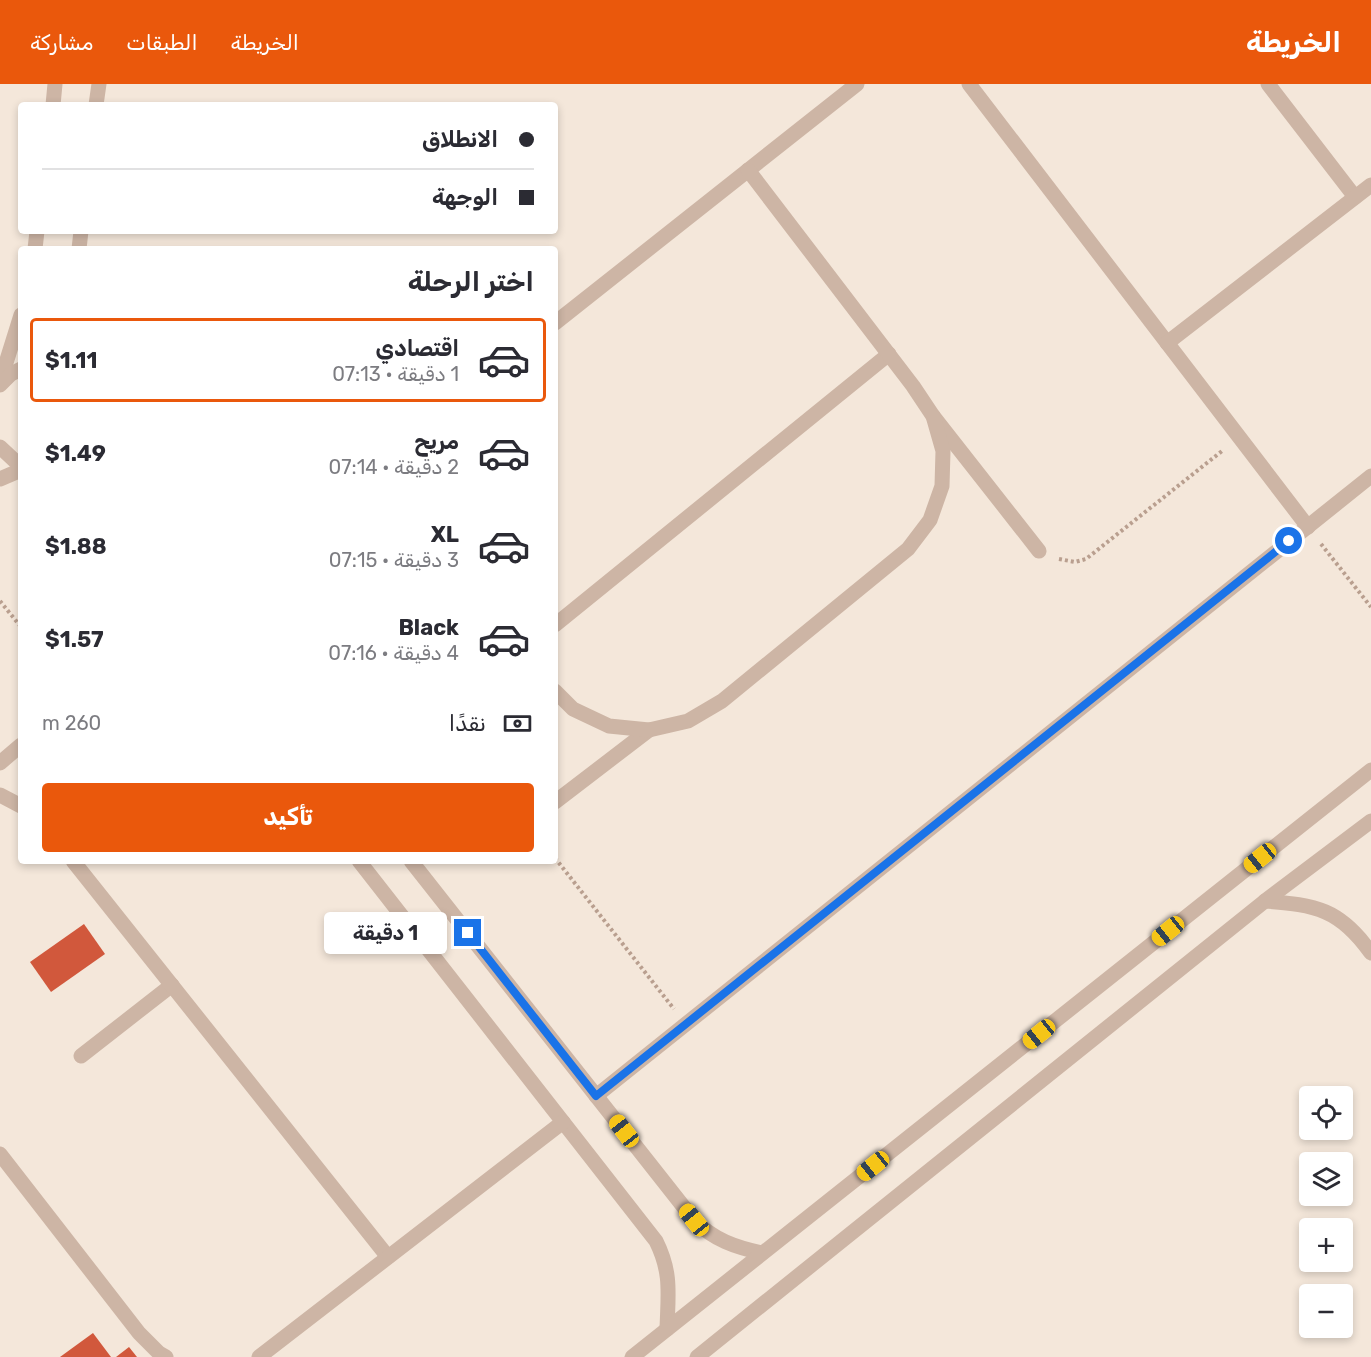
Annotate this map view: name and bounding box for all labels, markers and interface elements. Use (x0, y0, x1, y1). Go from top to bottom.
text: الخريطة (1246, 26, 1341, 59)
text: مشاركة (30, 30, 93, 55)
text: الطبقات (126, 30, 198, 55)
text: الخريطة (231, 30, 299, 55)
text: الانطلاق (422, 126, 498, 153)
text: الوجهة (432, 184, 498, 211)
text: اختر الرحلة (408, 266, 534, 298)
icon: car (477, 333, 531, 387)
text: اقتصادي (376, 335, 459, 362)
text: $1.11 (45, 347, 97, 374)
text: 1 دقيقة · 07:13 (332, 362, 459, 386)
icon: car (477, 426, 531, 480)
text: مريح (414, 428, 459, 455)
text: $1.49 (45, 440, 106, 467)
text: 2 دقيقة · 07:14 (329, 455, 459, 479)
icon: car (477, 519, 531, 573)
text: XL (431, 521, 459, 548)
route start (1275, 527, 1302, 554)
text: $1.88 (45, 533, 107, 560)
text: 3 دقيقة · 07:15 (329, 548, 459, 572)
icon: car (477, 612, 531, 666)
text: Black (398, 614, 459, 641)
text: $1.57 (45, 626, 104, 653)
text: 4 دقيقة · 07:16 (328, 641, 459, 665)
icon: cash (501, 707, 534, 740)
text: نقدًا (449, 710, 486, 737)
text: 260 m (42, 711, 101, 735)
button: تأكيد (42, 783, 534, 852)
car (1240, 840, 1280, 876)
callout: 1 دقيقة (324, 912, 447, 954)
car (1148, 913, 1188, 949)
route end (454, 919, 481, 946)
text: 1 دقيقة (353, 921, 418, 945)
car (1019, 1016, 1059, 1052)
map controls (1299, 1086, 1353, 1338)
button: locate (1299, 1086, 1353, 1140)
car (606, 1111, 642, 1151)
car (853, 1148, 893, 1184)
button: layers (1299, 1152, 1353, 1206)
car (676, 1200, 712, 1240)
button: + (1299, 1218, 1353, 1272)
button: − (1299, 1284, 1353, 1338)

